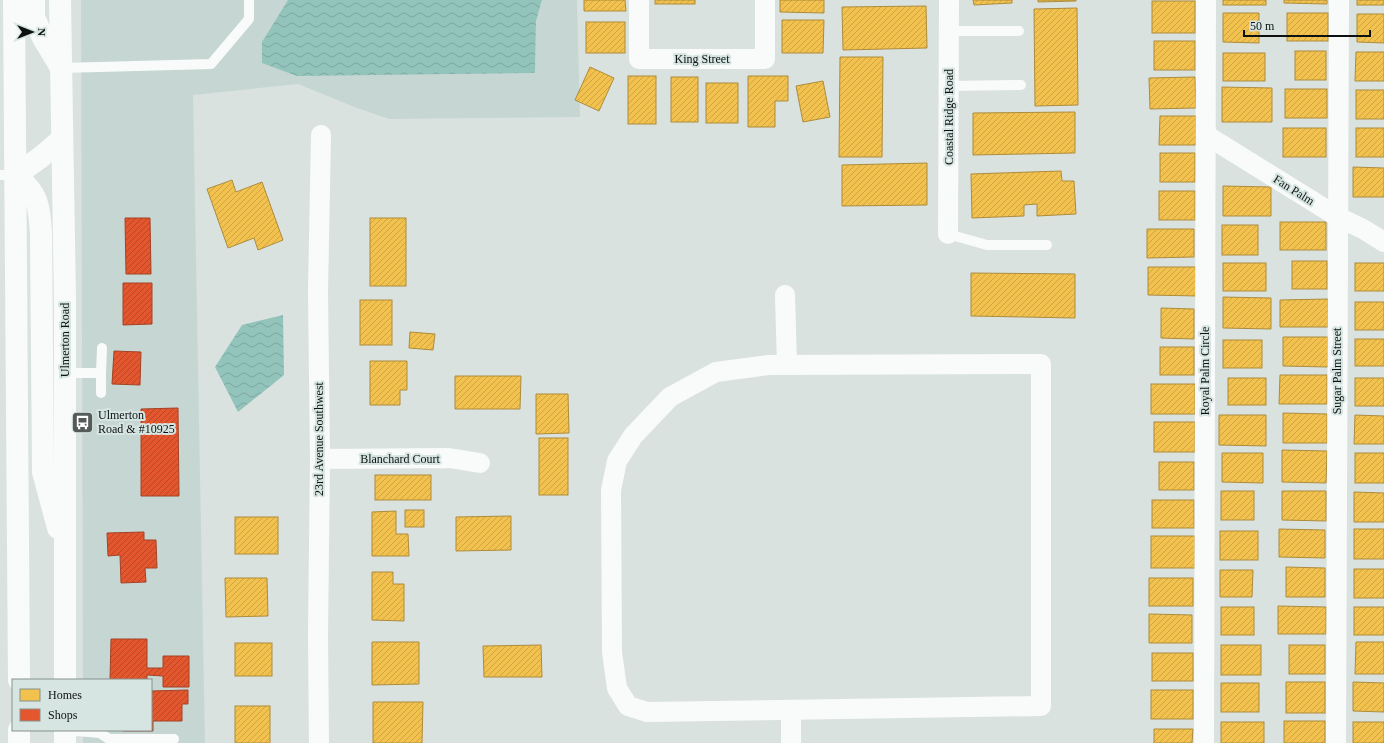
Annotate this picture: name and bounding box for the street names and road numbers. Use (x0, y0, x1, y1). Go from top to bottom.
street label: King Street (675, 52, 730, 66)
street label: Coastal Ridge Road (942, 69, 956, 165)
street label: Fan Palm (1271, 172, 1318, 208)
street label: Ulmerton Road (58, 303, 72, 377)
street label: Royal Palm Circle (1198, 327, 1212, 415)
street label: Sugar Palm Street (1330, 327, 1344, 414)
street label: 23rd Avenue Southwest (312, 381, 326, 496)
street label: Blanchard Court (360, 452, 440, 466)

